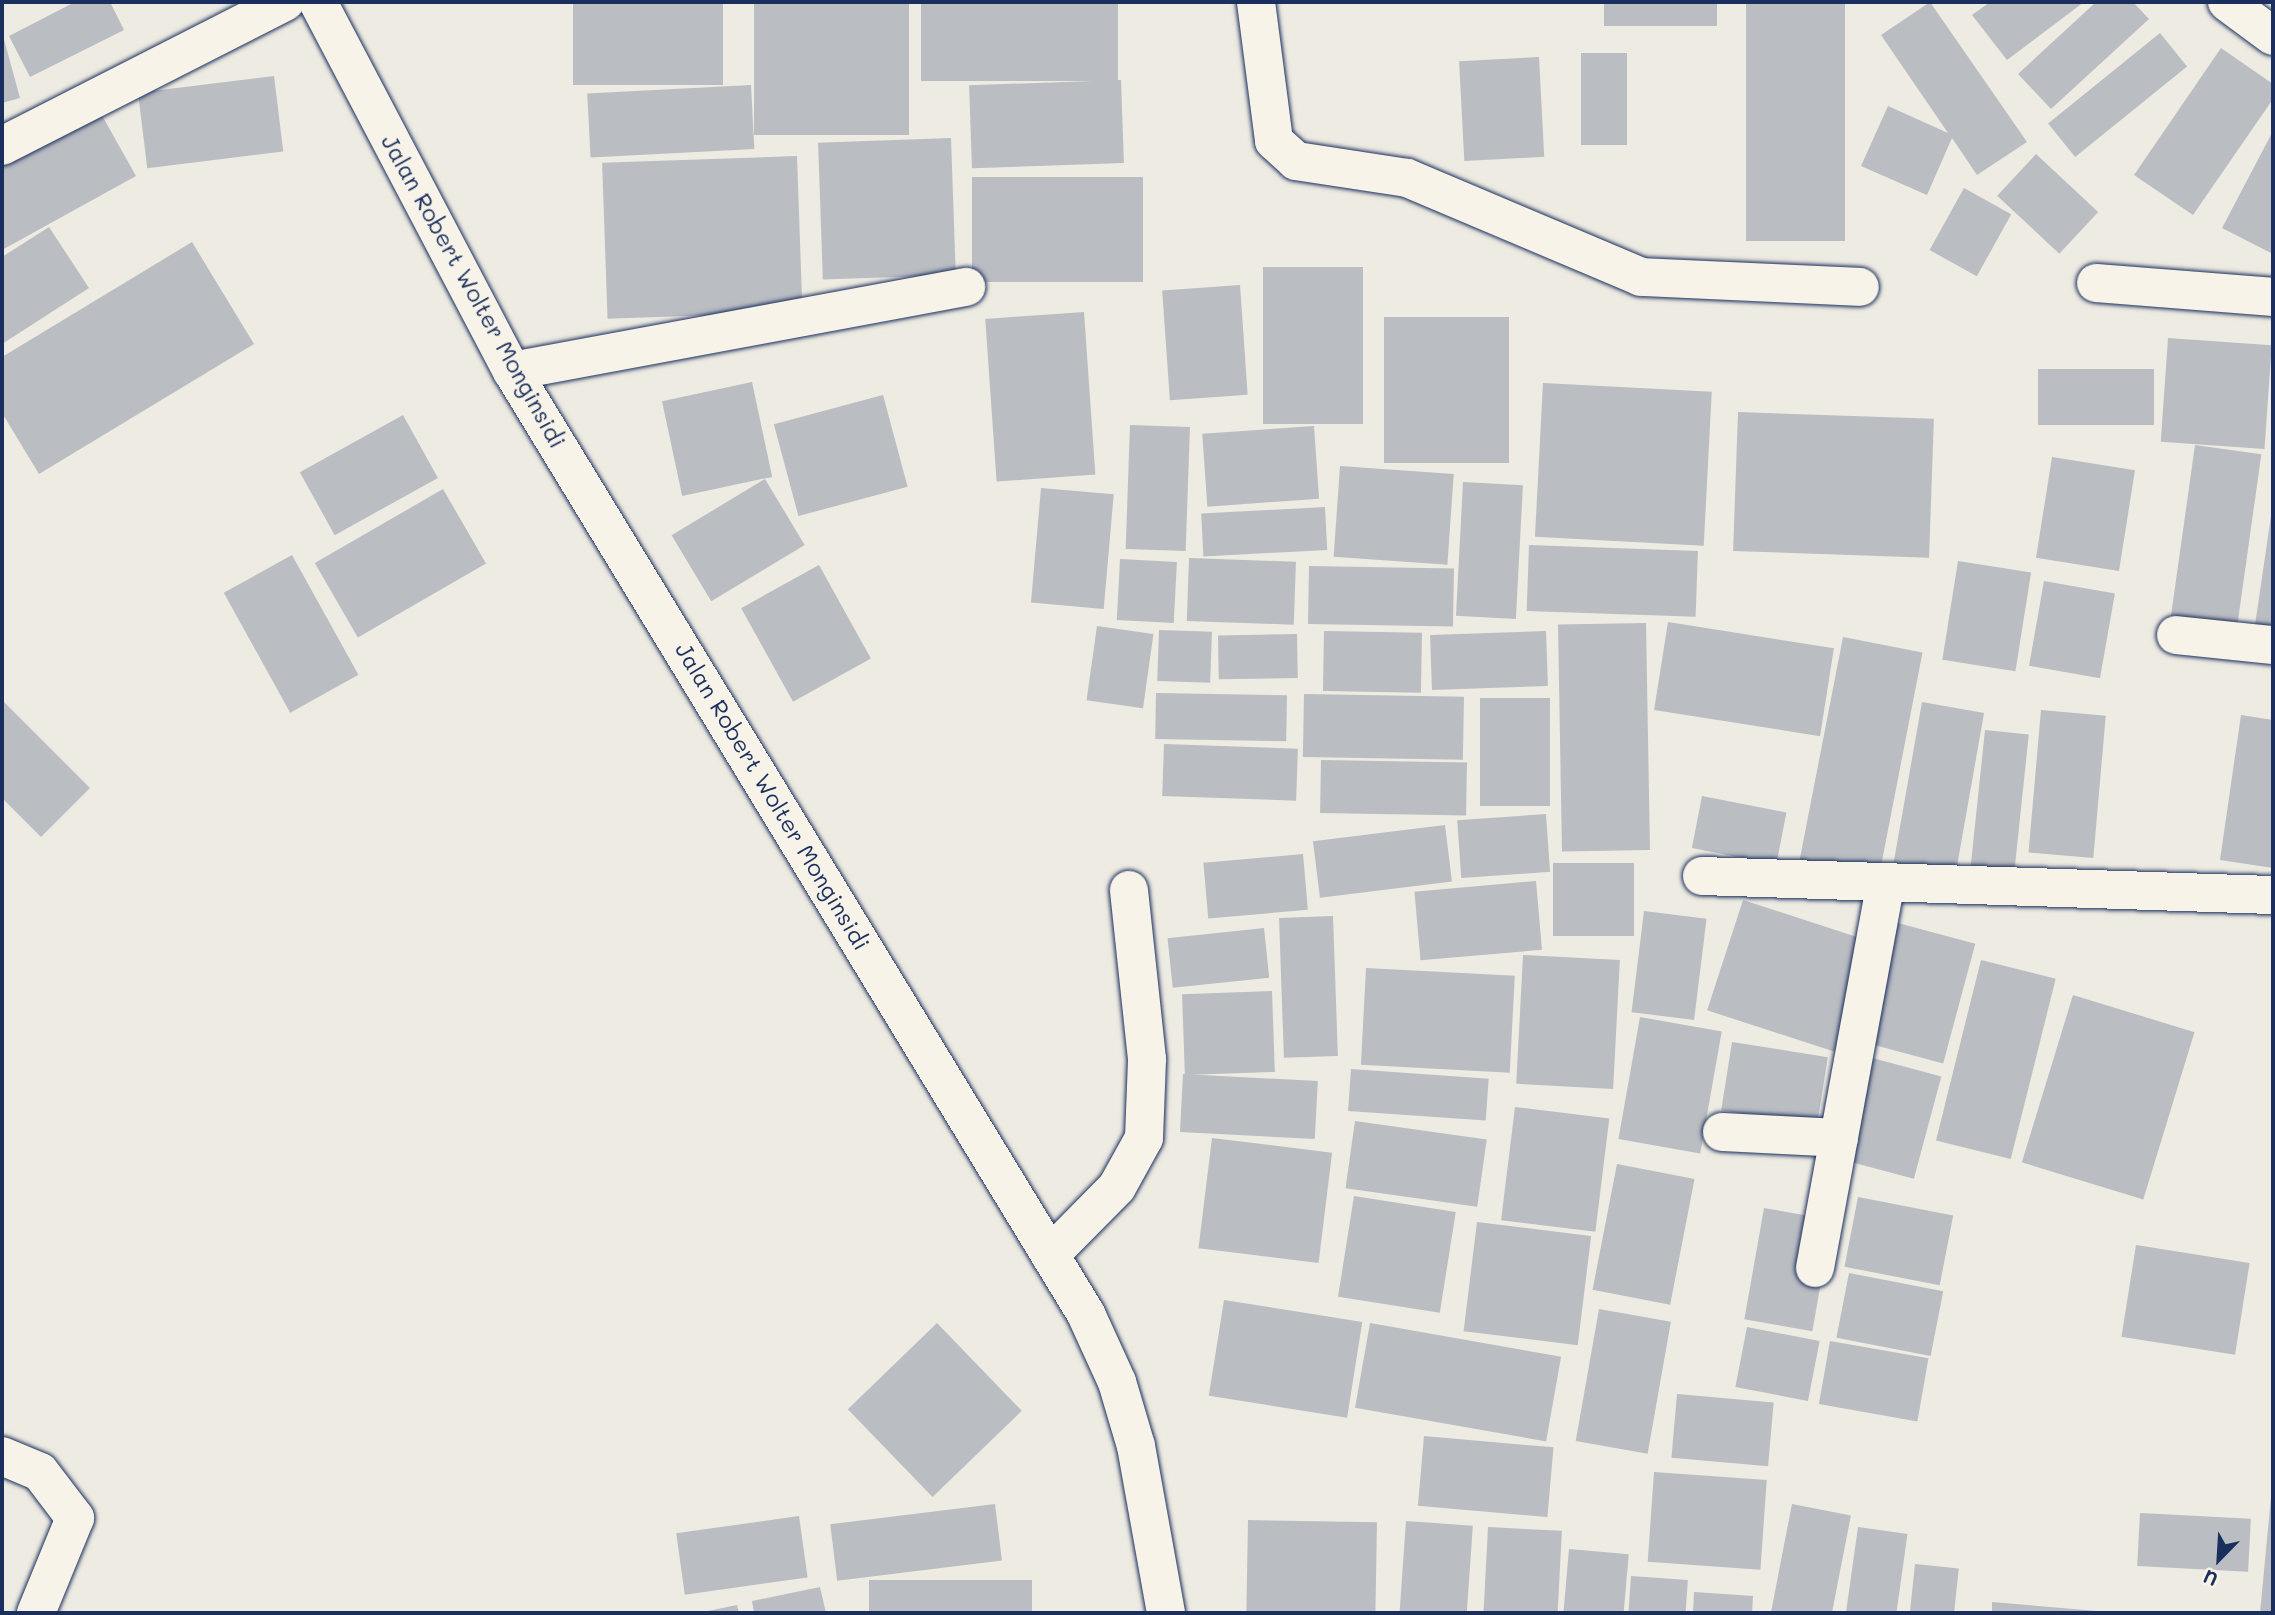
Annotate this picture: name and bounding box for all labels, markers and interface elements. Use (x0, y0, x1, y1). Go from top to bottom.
street label: Jalan Robert Wolter Monginsidi (376, 130, 572, 452)
street label: Jalan Robert Wolter Monginsidi (670, 637, 876, 955)
north arrow (2184, 1524, 2254, 1594)
text: U (2199, 1565, 2221, 1593)

